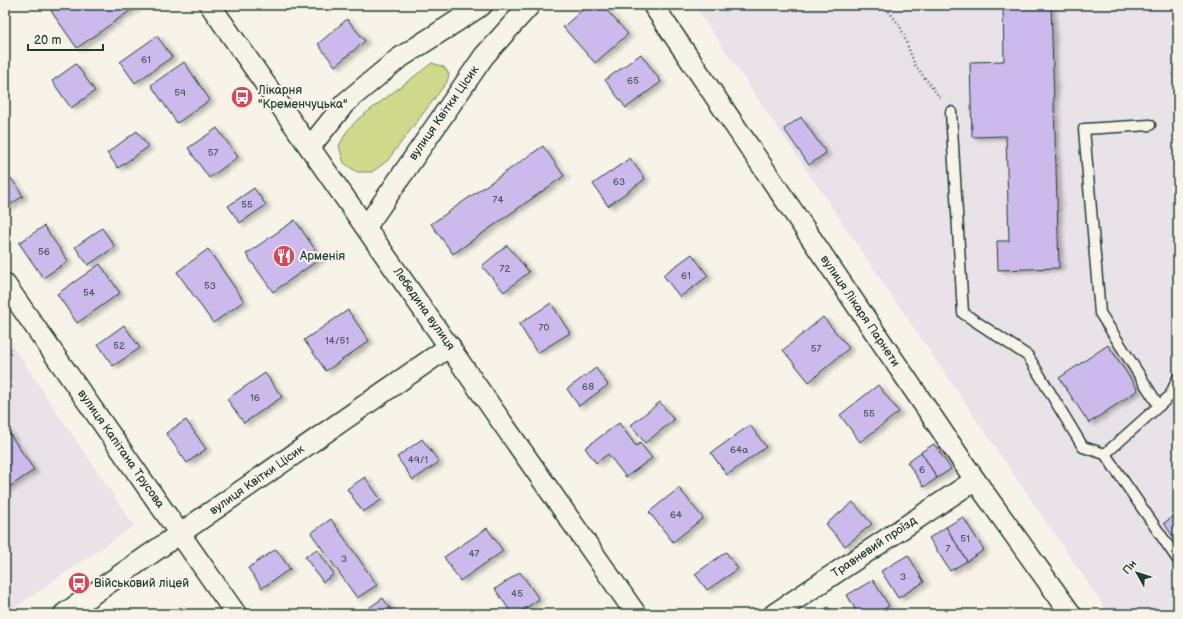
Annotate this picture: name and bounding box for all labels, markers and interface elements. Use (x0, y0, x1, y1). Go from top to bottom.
scale bar (28, 26, 103, 52)
text: 20 m (34, 33, 61, 48)
house number: 61 (141, 54, 151, 66)
street label: вулиця Квітки Цісик (406, 62, 483, 163)
house number: 65 (627, 75, 639, 87)
place label: Лікарня "Кременчуцька" (257, 83, 348, 112)
bus stop icon: Лікарня "Кременчуцька" (229, 84, 255, 110)
house number: 59 (174, 87, 186, 99)
house number: 57 (208, 147, 218, 159)
house number: 63 (613, 176, 625, 188)
house number: 74 (492, 194, 504, 206)
house number: 55 (241, 199, 253, 211)
restaurant icon: Арменія (271, 243, 297, 269)
house number: 56 (38, 246, 50, 258)
place label: Арменія (299, 249, 345, 264)
street label: вулиця Лікаря Парнети (817, 252, 903, 370)
house number: 72 (500, 263, 511, 275)
street label: Лебедина вулиця (389, 264, 458, 354)
house number: 61 (681, 270, 691, 282)
house number: 53 (204, 280, 216, 292)
house number: 54 (83, 287, 95, 299)
house number: 70 (539, 322, 550, 334)
house number: 14/51 (325, 335, 349, 347)
house number: 52 (113, 340, 125, 352)
house number: 57 (811, 343, 821, 355)
house number: 68 (582, 381, 594, 393)
street label: вулиця Капітана Трусова (74, 387, 168, 511)
house number: 16 (250, 392, 260, 404)
house number: 55 (863, 408, 875, 420)
street label: вулиця Квітки Цісик (207, 441, 308, 518)
house number: 64а (730, 444, 748, 456)
house number: 49/1 (408, 454, 428, 466)
house number: 6 (919, 464, 925, 476)
house number: 64 (670, 509, 682, 521)
street label: Травневий проїзд (829, 513, 920, 581)
house number: 51 (960, 533, 970, 545)
house number: 7 (946, 543, 951, 555)
house number: 47 (468, 548, 480, 560)
house number: 3 (341, 553, 347, 565)
north arrow (1117, 553, 1157, 593)
text: Пн (1120, 557, 1139, 577)
bus stop icon: Військовий ліцей (66, 570, 92, 596)
house number: 3 (900, 571, 906, 583)
place label: Військовий ліцей (94, 576, 189, 591)
house number: 45 (511, 588, 523, 600)

